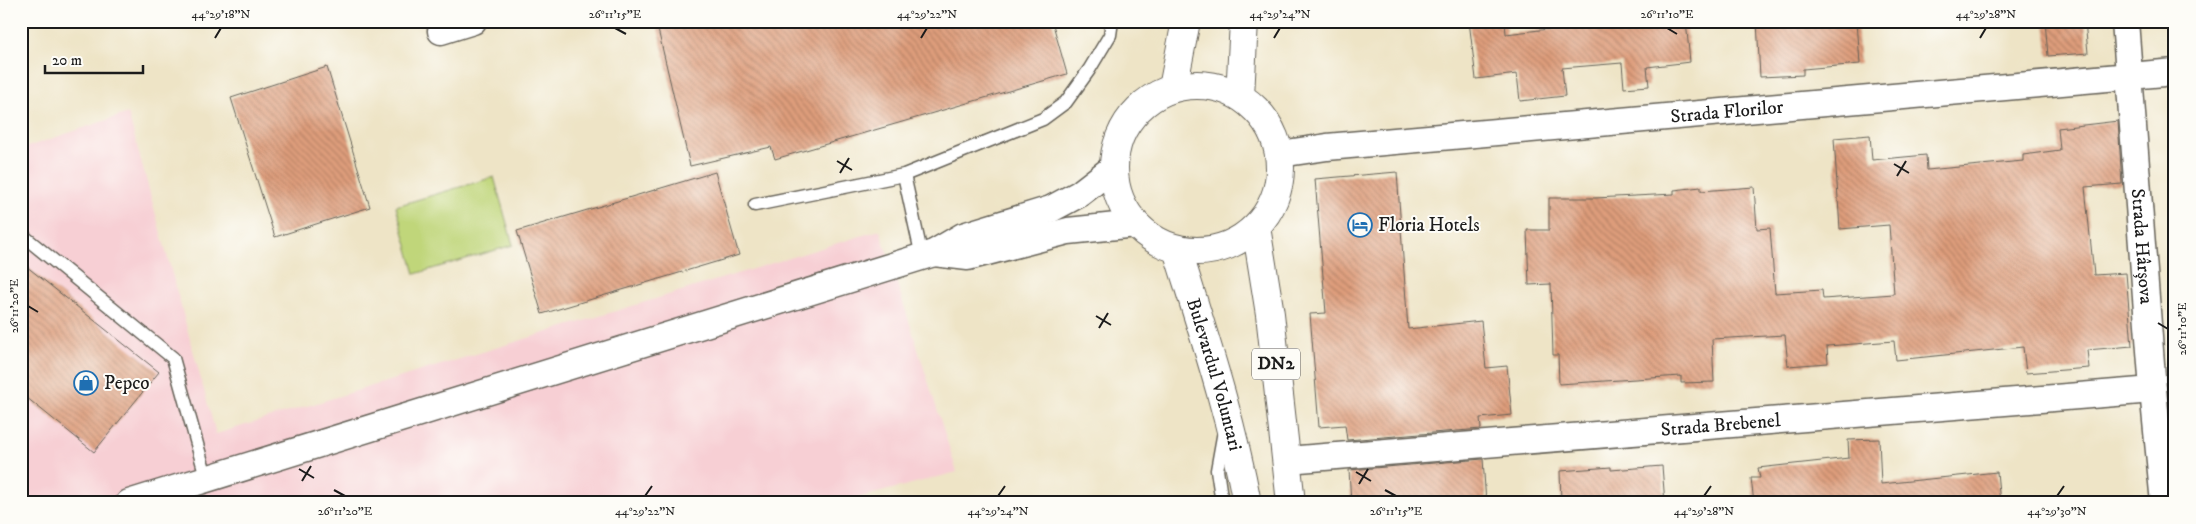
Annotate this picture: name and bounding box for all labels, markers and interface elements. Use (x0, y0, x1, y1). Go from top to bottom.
text: 44°29'18"N (192, 7, 251, 22)
text: 26°11'15"E (589, 7, 642, 22)
text: 44°29'22"N (897, 7, 957, 22)
text: 44°29'24"N (1249, 7, 1311, 22)
text: 26°11'10"E (1640, 7, 1694, 22)
text: 44°29'28"N (1956, 7, 2016, 22)
scale bar (45, 42, 142, 74)
text: 20 m (52, 51, 82, 70)
street label: Strada Florilor (1669, 95, 1784, 128)
street label: Strada Hârșova (2126, 188, 2158, 305)
hotel icon: Floria Hotels (1347, 212, 1373, 238)
place label: Floria Hotels (1378, 214, 1479, 237)
text: 26°11'20"E (7, 278, 22, 333)
street label: Bulevardul Voluntari (1182, 295, 1247, 453)
text: 26°11'10"E (2175, 302, 2190, 356)
road number: DN2 (1252, 348, 1300, 379)
shop icon: Pepco (73, 370, 99, 396)
place label: Pepco (104, 372, 150, 395)
street label: Strada Brebenel (1660, 409, 1782, 441)
text: 26°11'20"E (318, 504, 373, 519)
text: 44°29'22"N (615, 504, 675, 519)
text: 44°29'24"N (967, 504, 1029, 519)
text: 26°11'15"E (1370, 504, 1423, 519)
text: 44°29'28"N (1674, 504, 1734, 519)
text: 44°29'30"N (2027, 504, 2087, 519)

